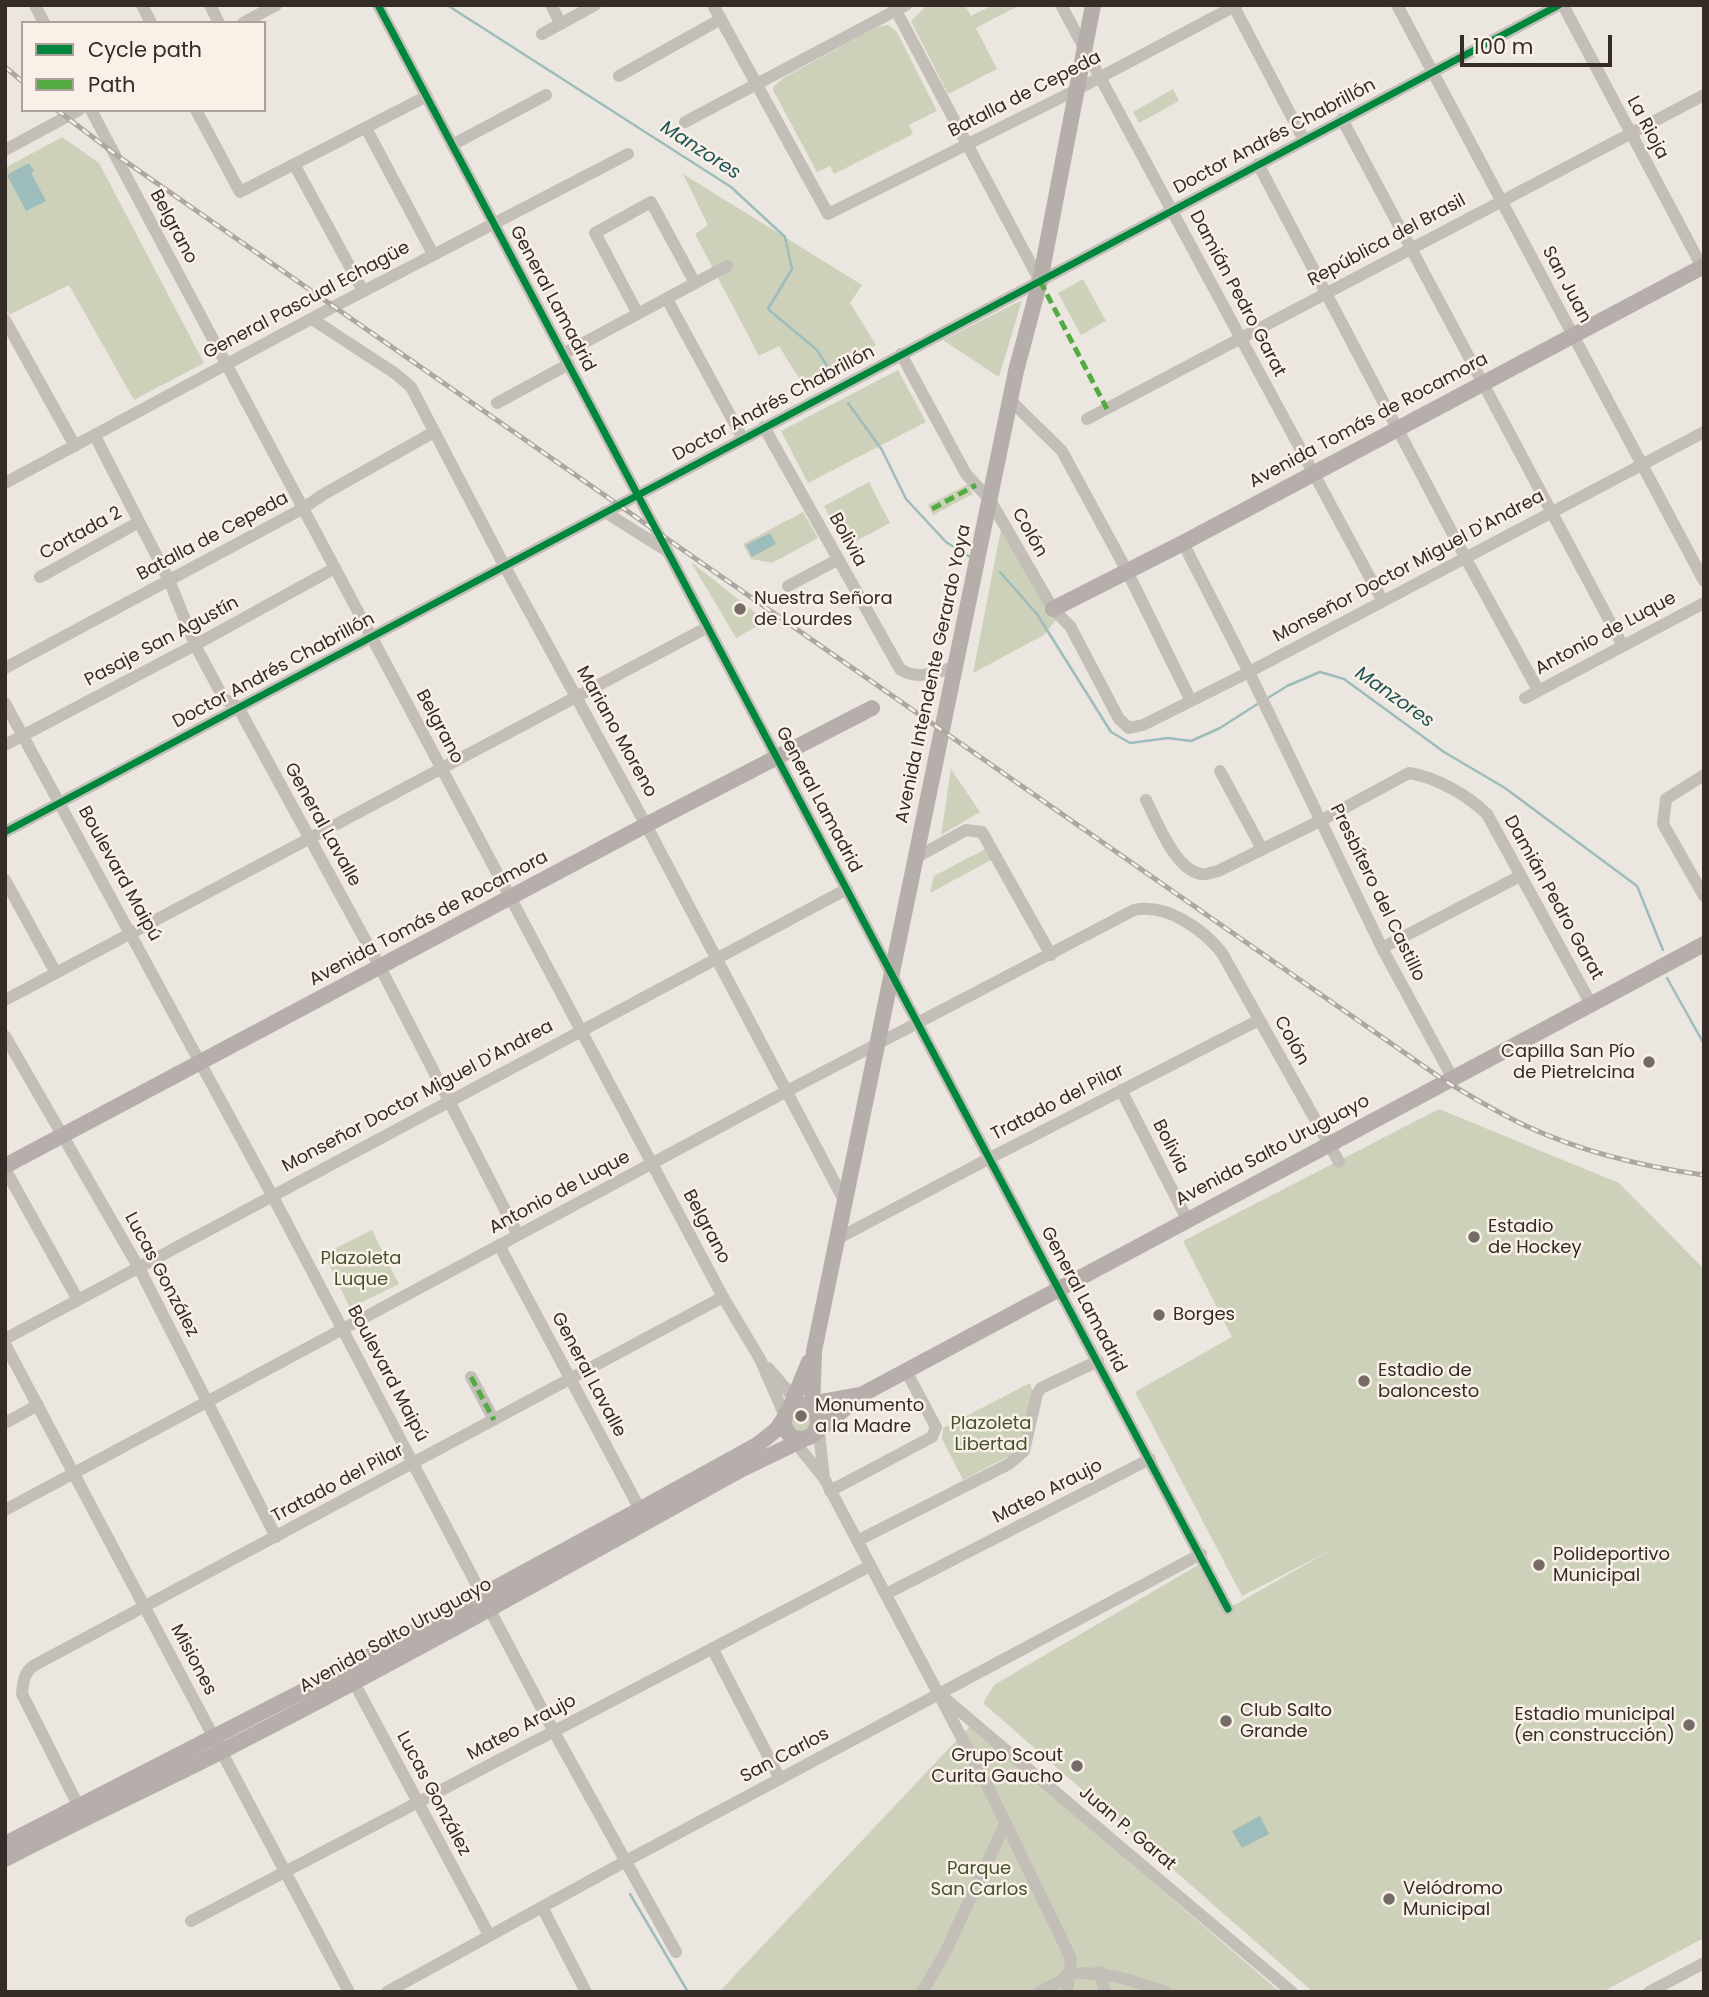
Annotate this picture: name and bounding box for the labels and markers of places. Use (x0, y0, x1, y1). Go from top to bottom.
place label: Nuestra Señora de Lourdes (754, 588, 893, 630)
marker: Nuestra Señora de Lourdes (732, 601, 748, 617)
place label: Capilla San Pío de Pietrelcina (1501, 1041, 1635, 1084)
marker: Capilla San Pío de Pietrelcina (1641, 1054, 1657, 1070)
place label: Estadio de Hockey (1488, 1216, 1582, 1258)
marker: Estadio de Hockey (1466, 1229, 1482, 1245)
place label: Borges (1173, 1304, 1235, 1326)
marker: Borges (1151, 1307, 1167, 1323)
place label: Estadio de baloncesto (1378, 1360, 1479, 1402)
marker: Estadio de baloncesto (1356, 1373, 1372, 1389)
place label: Monumento a la Madre (815, 1395, 924, 1438)
marker: Monumento a la Madre (793, 1408, 809, 1424)
place label: Polideportivo Municipal (1553, 1544, 1670, 1586)
marker: Polideportivo Municipal (1531, 1557, 1547, 1573)
place label: Club Salto Grande (1240, 1700, 1332, 1742)
place label: Estadio municipal (en construcción) (1514, 1704, 1675, 1746)
marker: Club Salto Grande (1218, 1713, 1234, 1729)
marker: Estadio municipal (en construcción) (1681, 1717, 1697, 1733)
place label: Grupo Scout Curita Gaucho (931, 1745, 1063, 1788)
marker: Grupo Scout Curita Gaucho (1069, 1758, 1085, 1774)
place label: Velódromo Municipal (1403, 1878, 1503, 1920)
marker: Velódromo Municipal (1381, 1891, 1397, 1907)

